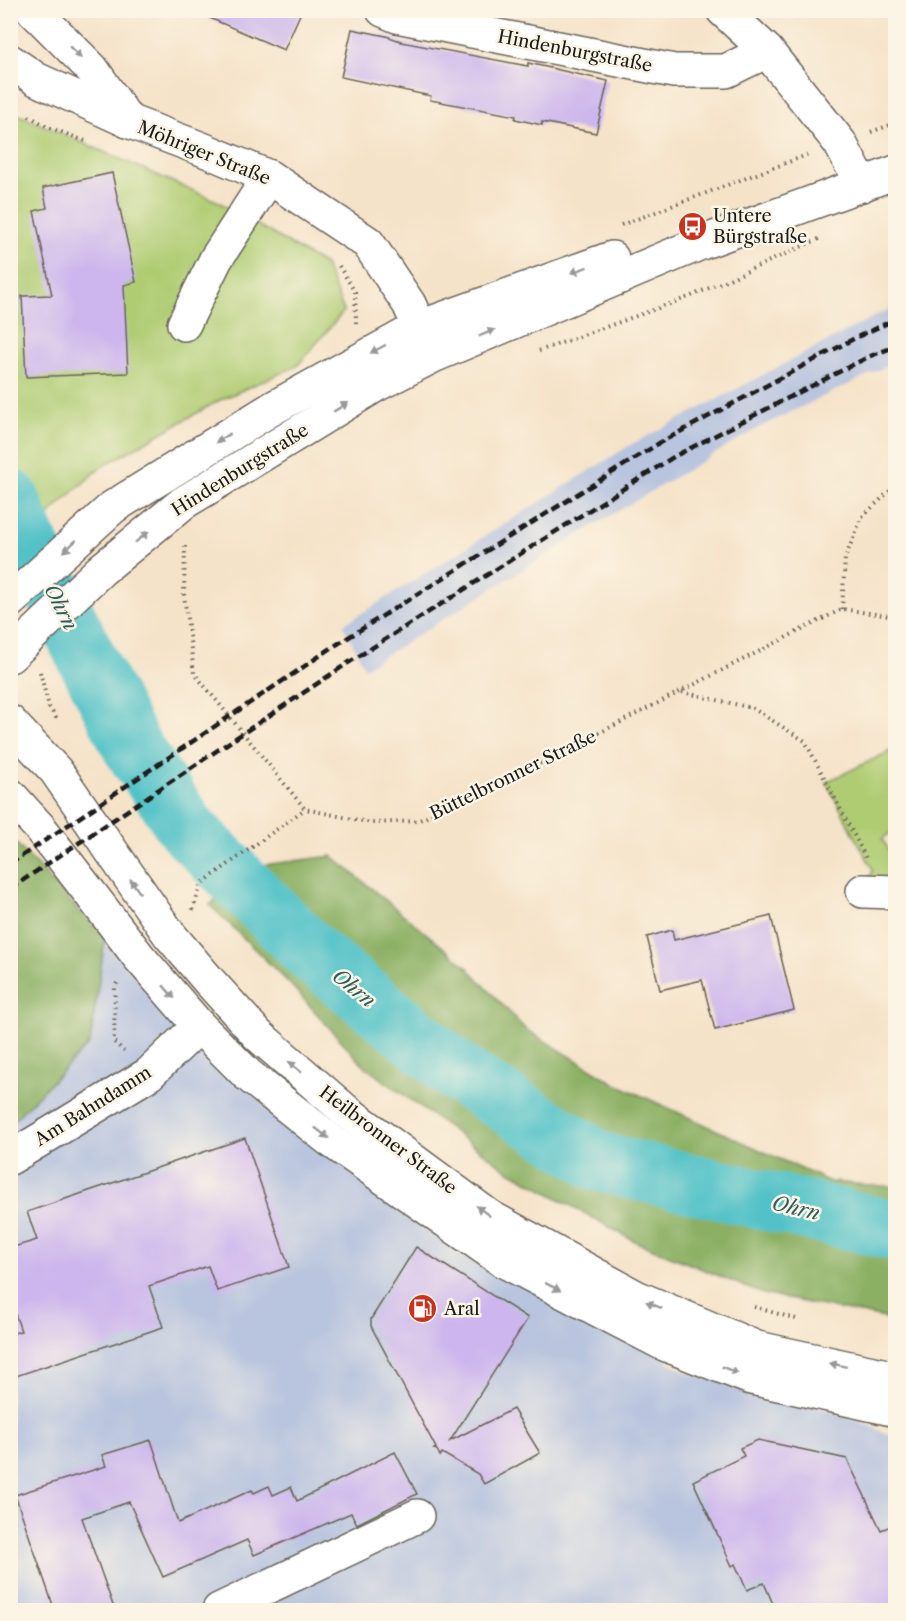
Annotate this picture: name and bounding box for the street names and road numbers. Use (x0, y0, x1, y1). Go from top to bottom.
street label: Hindenburgstraße (496, 25, 654, 77)
street label: Möhriger Straße (134, 116, 274, 190)
street label: Hindenburgstraße (168, 419, 312, 521)
street label: Büttelbronner Straße (426, 725, 600, 825)
street label: Am Bahndamm (30, 1061, 156, 1151)
street label: Heilbronner Straße (315, 1081, 461, 1199)

